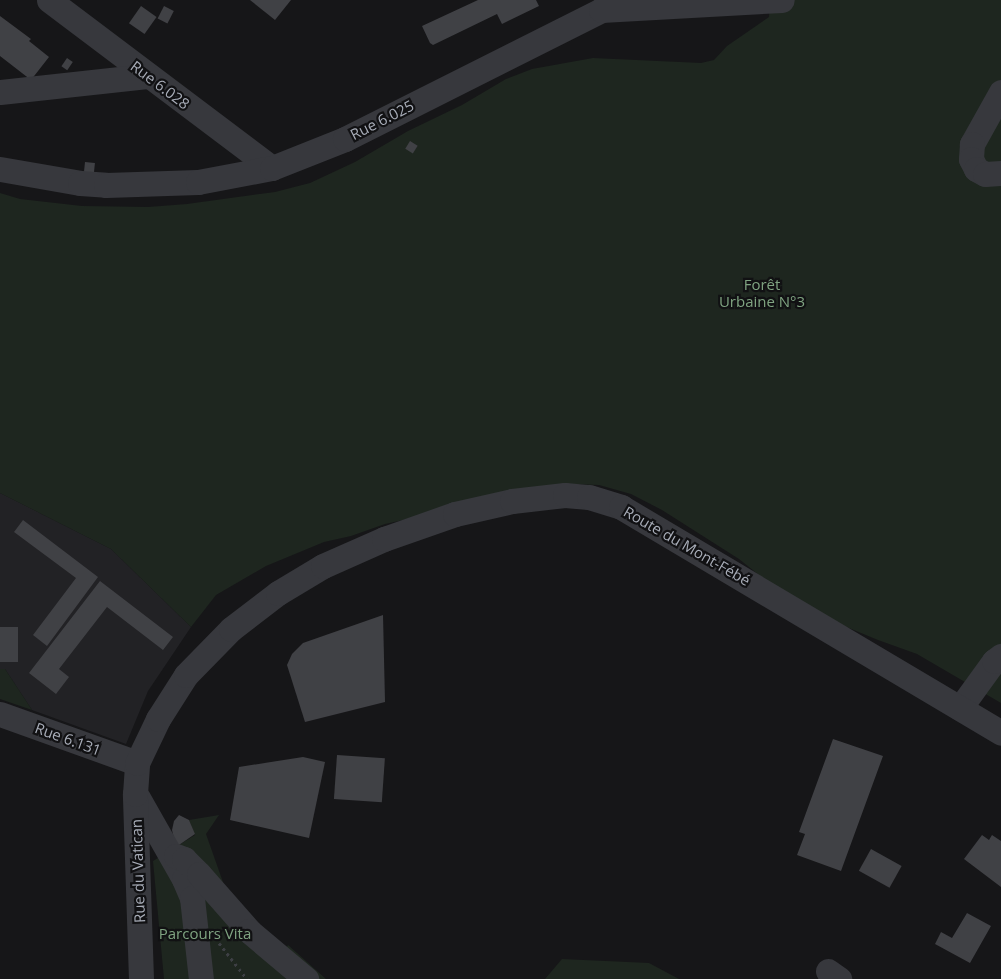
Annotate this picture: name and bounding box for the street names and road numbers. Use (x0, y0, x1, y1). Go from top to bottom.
street label: Rue 6.028 (127, 57, 193, 113)
street label: Rue 6.025 (347, 96, 417, 144)
street label: Route du Mont-Fébé (621, 502, 753, 590)
street label: Rue 6.131 (32, 719, 104, 759)
street label: Rue du Vatican (127, 819, 149, 923)

